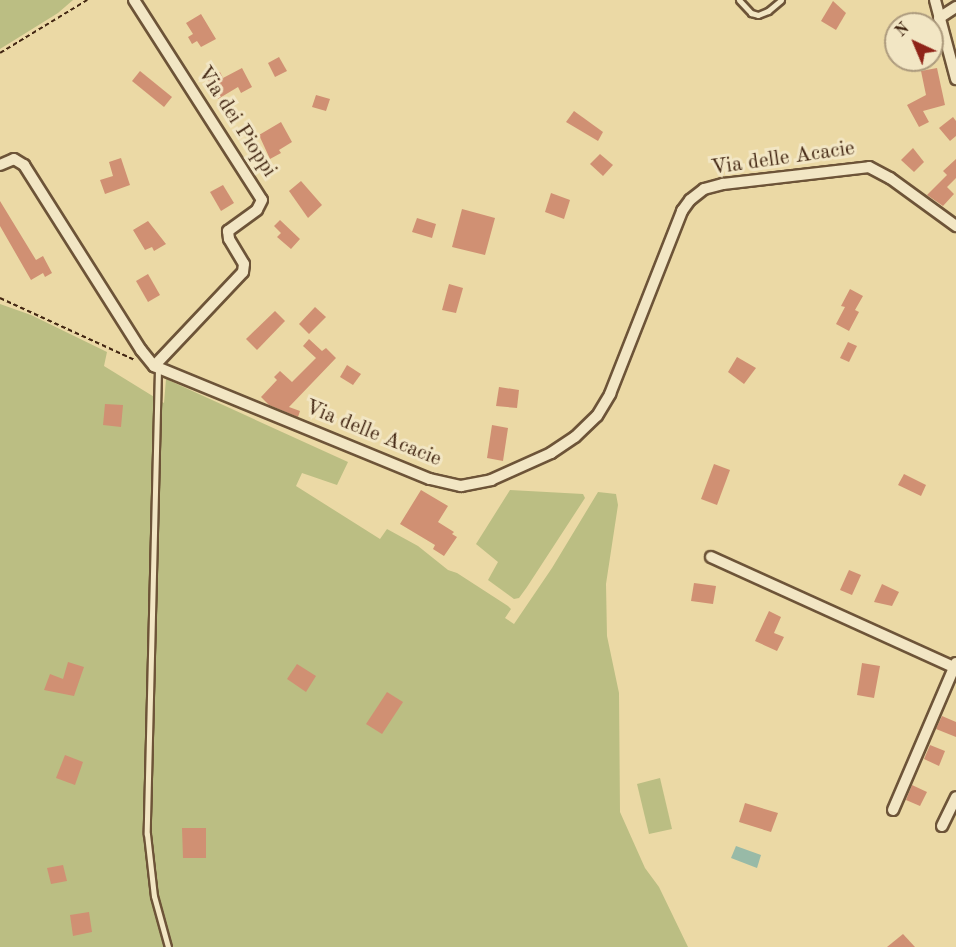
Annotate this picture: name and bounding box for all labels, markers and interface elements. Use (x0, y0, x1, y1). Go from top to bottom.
north arrow (884, 12, 944, 72)
text: N (893, 20, 913, 41)
street label: Via dei Pioppi (191, 62, 281, 182)
street label: Via delle Acacie (710, 136, 856, 182)
street label: Via delle Acacie (301, 395, 445, 473)

